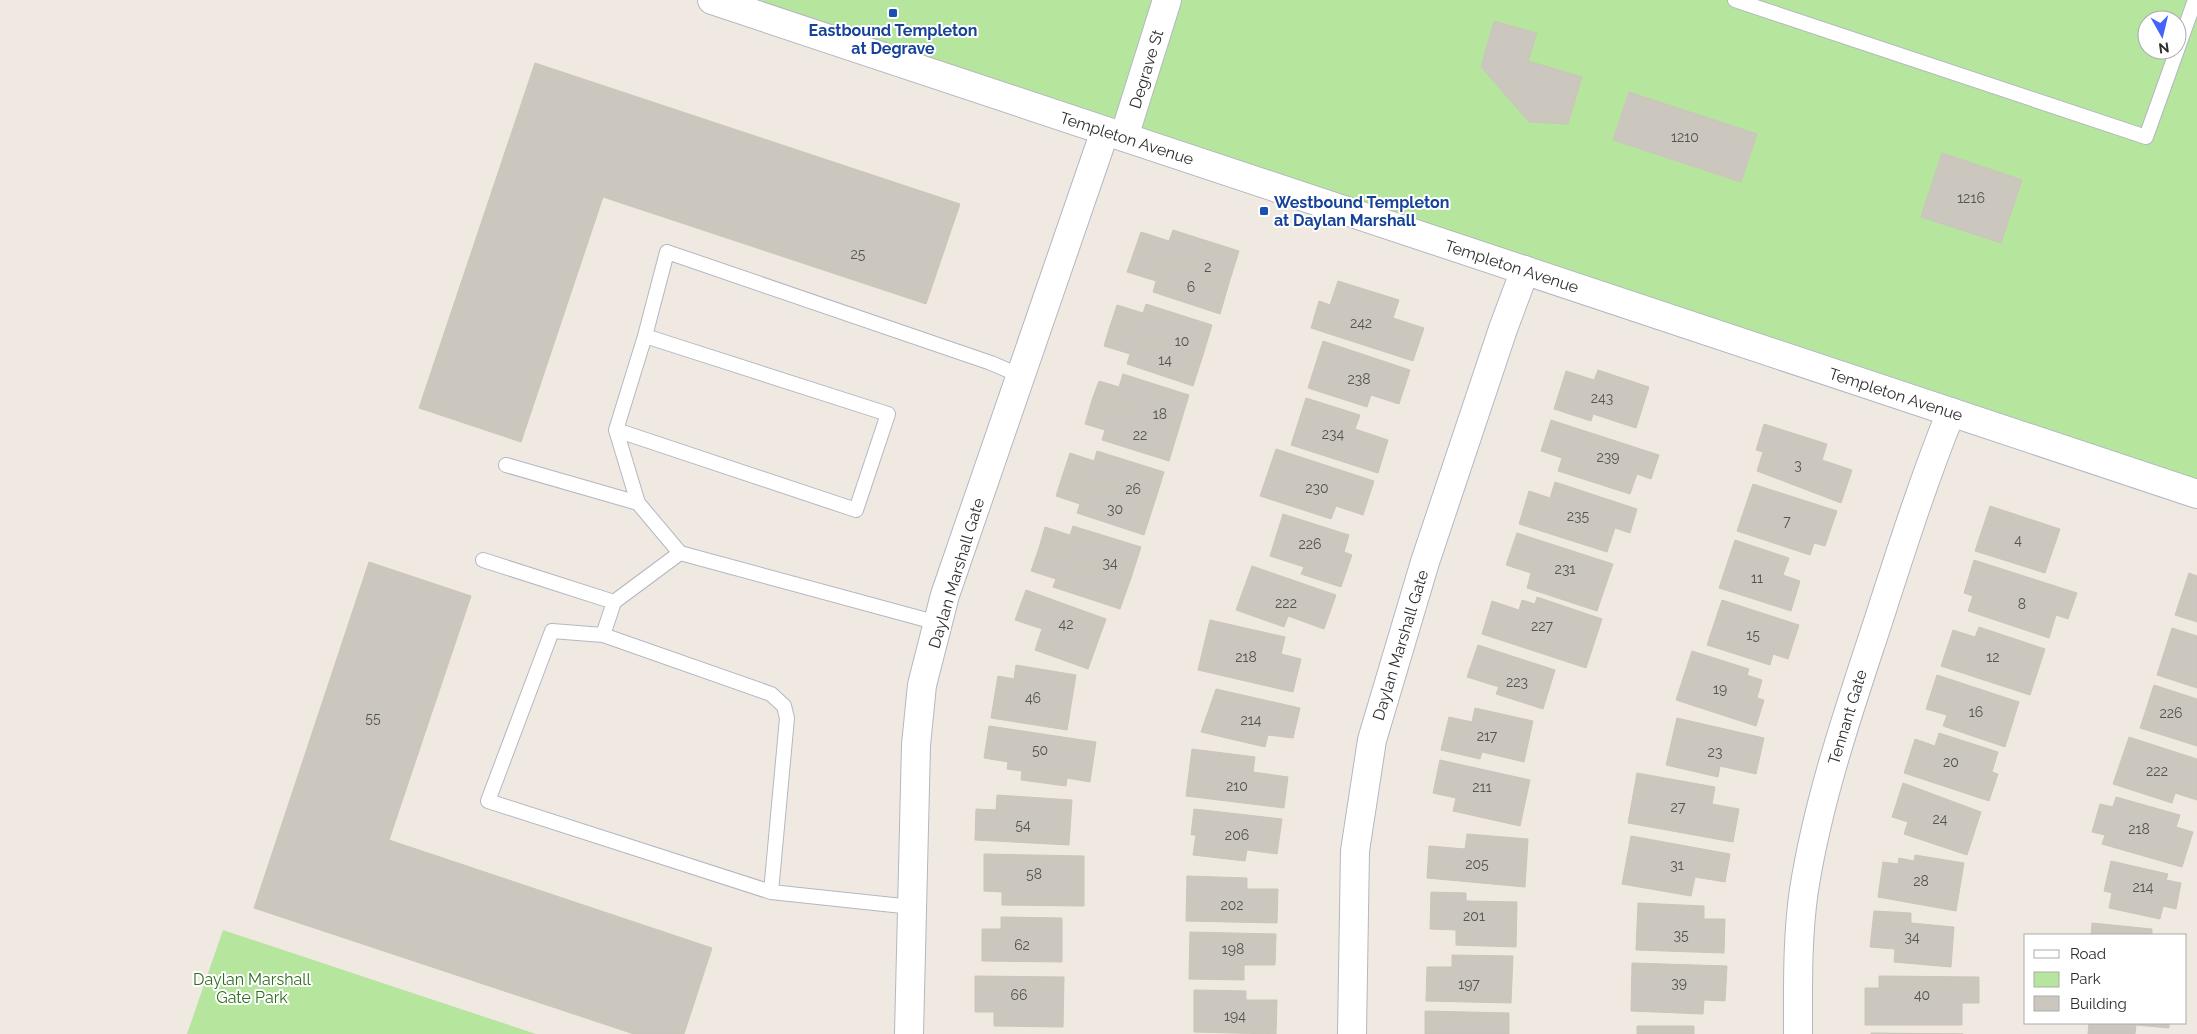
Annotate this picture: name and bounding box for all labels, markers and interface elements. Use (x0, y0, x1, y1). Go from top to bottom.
marker: Eastbound Templeton at Degrave (887, 7, 899, 19)
north arrow (2137, 10, 2187, 60)
place label: Eastbound Templeton at Degrave (809, 21, 977, 58)
street label: Degrave St (1125, 27, 1168, 111)
text: N (2157, 39, 2170, 57)
street label: Templeton Avenue (1058, 108, 1196, 169)
house number: 1210 (1671, 129, 1699, 145)
house number: 1216 (1957, 190, 1985, 206)
place label: Westbound Templeton at Daylan Marshall (1274, 193, 1449, 230)
marker: Westbound Templeton at Daylan Marshall (1258, 205, 1270, 217)
street label: Templeton Avenue (1443, 236, 1581, 297)
house number: 25 (851, 246, 866, 262)
house number: 2 (1204, 259, 1212, 275)
house number: 6 (1187, 279, 1195, 295)
house number: 242 (1350, 315, 1372, 331)
house number: 10 (1175, 333, 1189, 349)
house number: 14 (1158, 352, 1172, 368)
street label: Templeton Avenue (1827, 364, 1965, 425)
house number: 238 (1347, 371, 1371, 387)
house number: 243 (1591, 390, 1613, 406)
house number: 18 (1153, 406, 1167, 422)
house number: 234 (1322, 426, 1345, 442)
house number: 22 (1133, 427, 1147, 443)
house number: 239 (1597, 449, 1619, 465)
house number: 3 (1794, 457, 1802, 473)
house number: 230 (1305, 480, 1329, 496)
house number: 26 (1125, 481, 1141, 497)
street label: Daylan Marshall Gate (925, 496, 988, 651)
house number: 30 (1107, 501, 1123, 517)
house number: 235 (1567, 508, 1590, 524)
house number: 7 (1783, 513, 1791, 529)
house number: 4 (2014, 532, 2022, 548)
house number: 226 (1298, 536, 1322, 552)
house number: 34 (1102, 555, 1118, 571)
house number: 231 (1555, 561, 1575, 577)
street label: Daylan Marshall Gate (1369, 568, 1432, 723)
house number: 11 (1751, 570, 1763, 586)
house number: 222 (1275, 595, 1297, 611)
house number: 8 (2018, 596, 2026, 612)
house number: 42 (1059, 616, 1073, 632)
house number: 227 (1531, 618, 1554, 634)
house number: 15 (1746, 627, 1760, 643)
house number: 218 (1235, 649, 1257, 665)
house number: 12 (1986, 649, 2000, 665)
street label: Tennant Gate (1824, 667, 1871, 767)
house number: 223 (1506, 674, 1528, 690)
house number: 19 (1713, 681, 1727, 697)
house number: 46 (1025, 690, 1041, 706)
house number: 16 (1969, 704, 1983, 720)
house number: 226 (2159, 705, 2183, 721)
house number: 55 (365, 710, 381, 726)
house number: 214 (1241, 712, 1262, 728)
house number: 217 (1477, 728, 1498, 744)
house number: 50 (1032, 742, 1048, 758)
house number: 23 (1708, 744, 1722, 760)
house number: 20 (1943, 754, 1959, 770)
house number: 222 (2146, 763, 2168, 779)
house number: 210 (1226, 778, 1248, 794)
house number: 211 (1472, 779, 1492, 795)
house number: 27 (1671, 799, 1686, 815)
house number: 24 (1933, 811, 1948, 827)
house number: 54 (1015, 817, 1031, 833)
house number: 218 (2128, 821, 2150, 837)
house number: 206 (1225, 827, 1249, 843)
house number: 205 (1465, 856, 1489, 872)
house number: 31 (1670, 857, 1684, 873)
house number: 58 (1026, 866, 1042, 882)
house number: 28 (1913, 873, 1929, 889)
house number: 214 (2133, 879, 2154, 895)
house number: 202 (1220, 897, 1244, 913)
house number: 201 (1463, 908, 1485, 924)
house number: 35 (1673, 927, 1689, 943)
house number: 34 (1904, 929, 1920, 945)
legend (2024, 934, 2187, 1024)
house number: 62 (1014, 937, 1030, 953)
house number: 198 (1222, 941, 1244, 957)
text: Road (2070, 945, 2106, 963)
park label: Daylan Marshall Gate Park (193, 970, 312, 1007)
text: Park (2070, 970, 2101, 988)
house number: 39 (1671, 975, 1687, 991)
house number: 197 (1458, 976, 1480, 992)
house number: 66 (1011, 987, 1027, 1003)
house number: 40 (1914, 987, 1930, 1003)
text: Building (2070, 995, 2127, 1013)
house number: 194 (1224, 1008, 1246, 1024)

